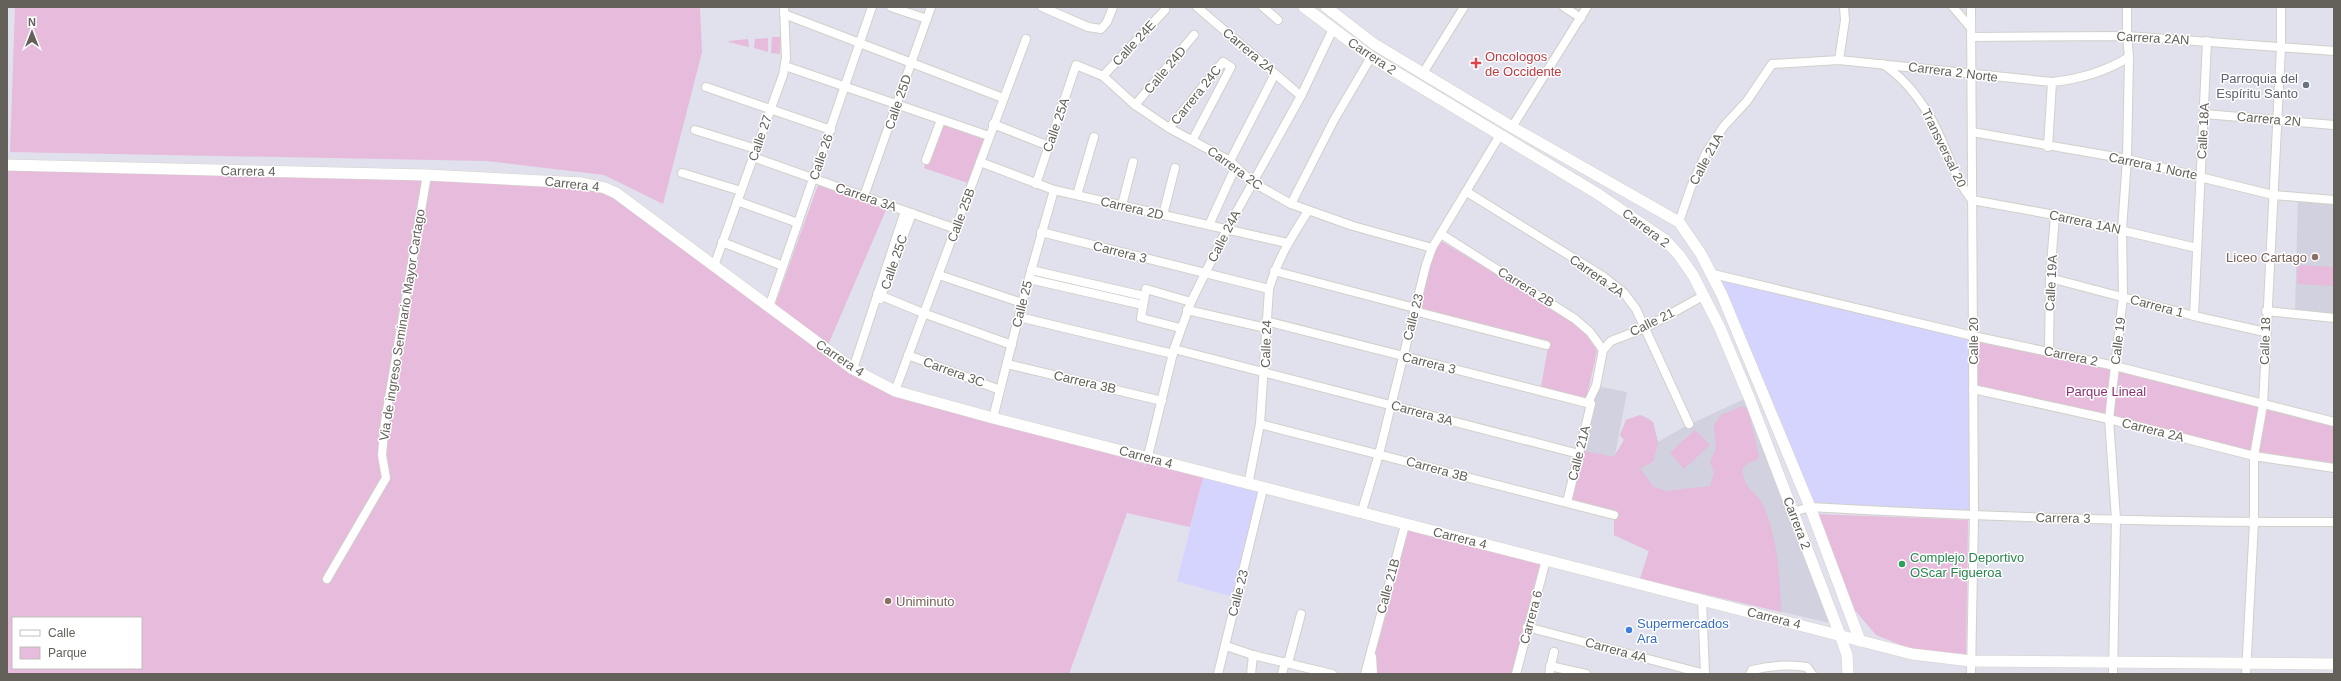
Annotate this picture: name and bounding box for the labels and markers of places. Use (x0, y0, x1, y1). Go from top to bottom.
place label: Oncologos de Occidente (1485, 49, 1562, 79)
marker: Oncologos de Occidente (1470, 57, 1482, 69)
place label: Parroquia del Espíritu Santo (2216, 71, 2298, 101)
marker: Parroquia del Espíritu Santo (2301, 80, 2311, 90)
place label: Liceo Cartago (2226, 250, 2307, 265)
marker: Liceo Cartago (2310, 252, 2320, 262)
place label: Complejo Deportivo OScar Figueroa (1910, 550, 2024, 580)
marker: Complejo Deportivo OScar Figueroa (1897, 559, 1907, 569)
place label: Uniminuto (896, 594, 955, 609)
marker: Uniminuto (883, 596, 893, 606)
place label: Supermercados Ara (1637, 616, 1729, 646)
marker: Supermercados Ara (1624, 625, 1634, 635)

